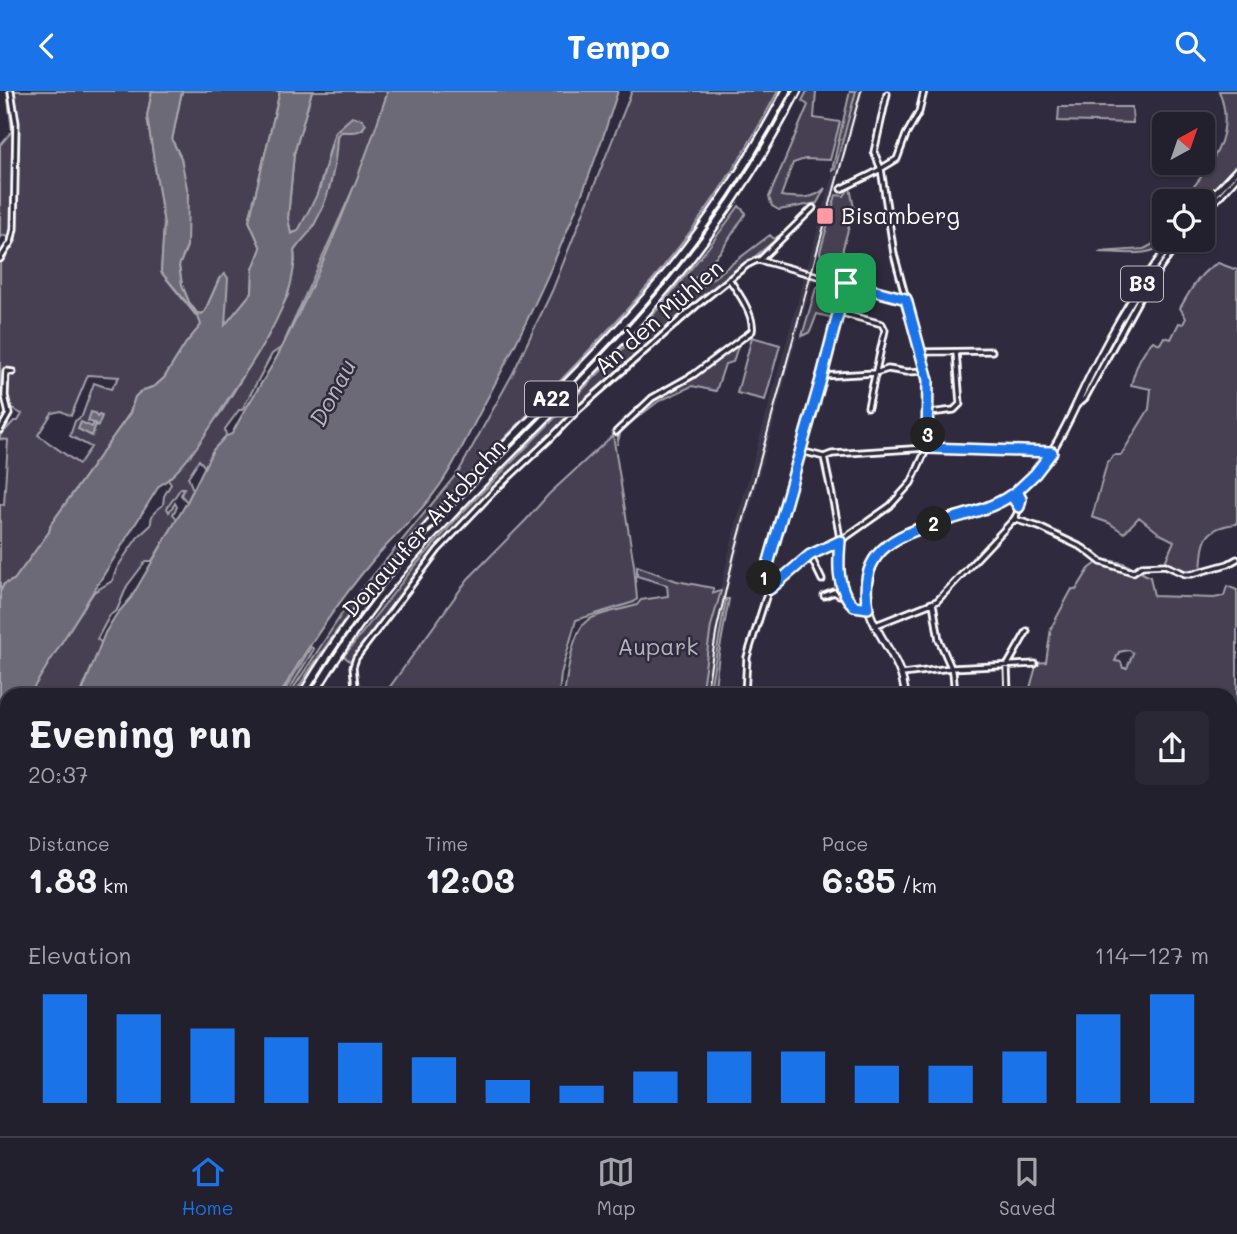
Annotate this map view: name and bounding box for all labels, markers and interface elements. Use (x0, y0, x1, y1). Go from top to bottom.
text: Tempo (567, 25, 670, 67)
icon: back (28, 27, 66, 65)
icon: search (1171, 27, 1209, 65)
north arrow (1152, 112, 1214, 175)
map controls (1152, 112, 1215, 252)
button: locate (1152, 189, 1215, 252)
place label: Bisamberg (841, 200, 960, 230)
marker: Bisamberg (815, 206, 835, 226)
street label: An den Mühlen (588, 252, 729, 381)
pin (816, 253, 876, 313)
icon: arrive (827, 264, 865, 302)
road number: B3 (1121, 267, 1163, 301)
water label: Donau (301, 353, 362, 431)
road number: A22 (525, 381, 577, 417)
pin: 3 (911, 417, 946, 453)
text: 3 (922, 422, 933, 447)
street label: Donauufer Autobahn (335, 432, 512, 623)
pin: 2 (916, 507, 951, 541)
text: 2 (928, 511, 939, 536)
pin: 1 (746, 561, 782, 595)
text: 1 (759, 565, 768, 590)
park label: Aupark (618, 631, 698, 661)
text: Evening run (28, 708, 252, 758)
button: share (1135, 711, 1209, 785)
text: 20:37 (28, 759, 88, 789)
text: Distance (28, 831, 110, 856)
text: Time (425, 831, 468, 856)
text: Pace (822, 831, 868, 856)
text: 1.83 (28, 856, 97, 902)
text: 12:03 (425, 856, 515, 902)
text: 6:35 (822, 856, 896, 902)
text: km (97, 873, 128, 898)
text: /km (896, 873, 937, 898)
text: Elevation (28, 940, 131, 970)
text: 114–127 m (1095, 940, 1209, 970)
tab: Home (182, 1153, 233, 1220)
tab: Map (597, 1153, 636, 1220)
tab: Saved (999, 1153, 1055, 1220)

